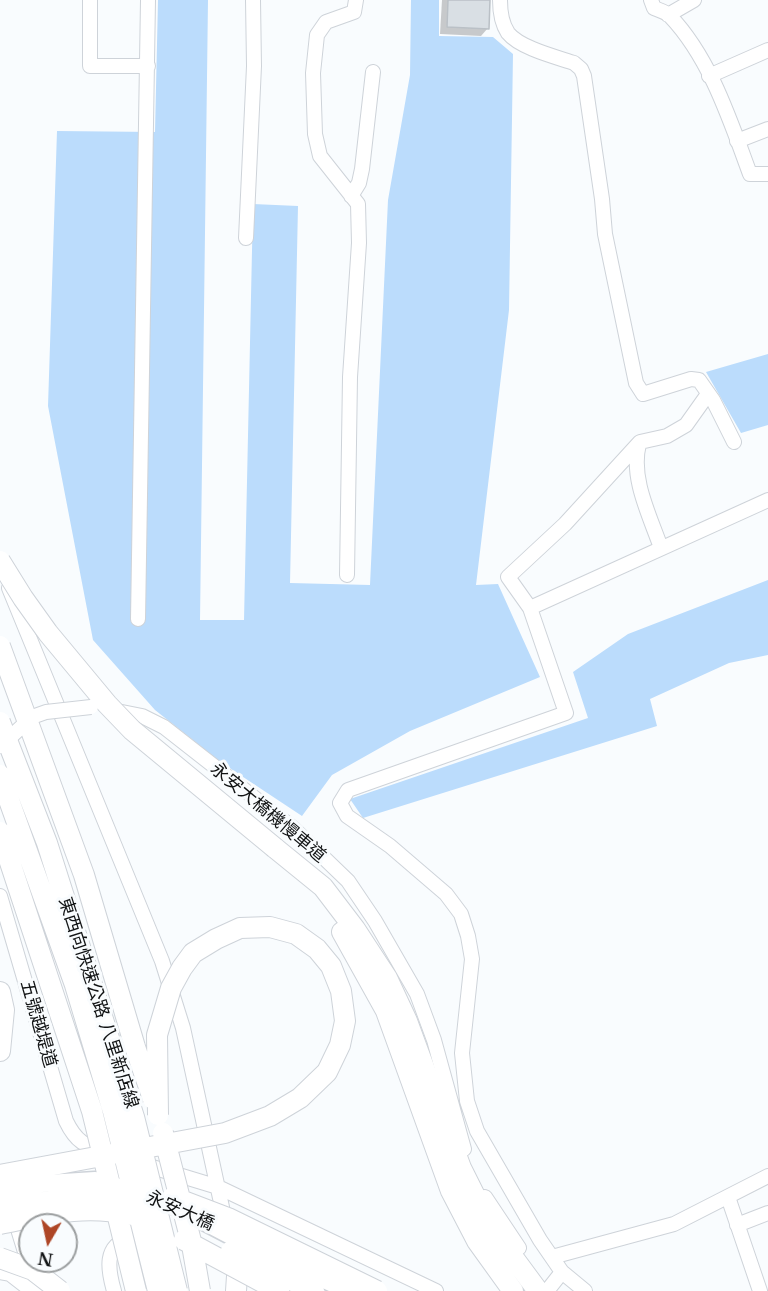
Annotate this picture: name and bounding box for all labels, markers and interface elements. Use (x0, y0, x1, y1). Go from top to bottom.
street label: 永安大橋機慢車道 (206, 758, 330, 868)
street label: 東西向快速公路 八里新店線 (54, 894, 142, 1112)
street label: 五號越堤道 (15, 978, 61, 1070)
street label: 永安大橋 (143, 1186, 217, 1236)
north arrow (18, 1213, 78, 1273)
text: N (37, 1248, 54, 1270)

